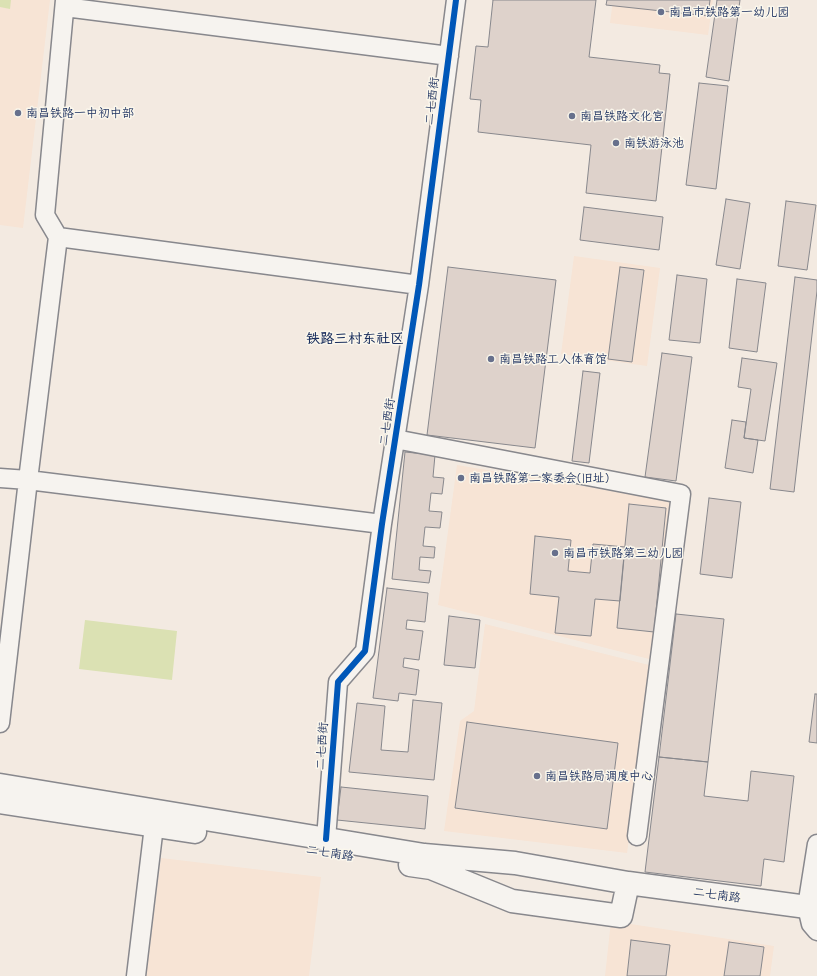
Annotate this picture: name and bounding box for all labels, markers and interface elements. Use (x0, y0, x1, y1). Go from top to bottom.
place label: 南昌市铁路第一幼儿园 (669, 5, 789, 19)
marker: 南昌市铁路第一幼儿园 (656, 7, 666, 17)
street label: 二七西街 (422, 76, 442, 126)
place label: 南昌铁路一中初中部 (26, 106, 134, 120)
marker: 南昌铁路一中初中部 (13, 108, 23, 118)
place label: 南昌铁路文化宫 (580, 109, 664, 123)
marker: 南昌铁路文化宫 (567, 111, 577, 121)
place label: 南铁游泳池 (624, 136, 684, 150)
marker: 南铁游泳池 (611, 138, 621, 148)
district label: 铁路三村东社区 (306, 331, 404, 347)
place label: 南昌铁路工人体育馆 (499, 352, 607, 366)
marker: 南昌铁路工人体育馆 (486, 354, 496, 364)
street label: 二七西街 (376, 397, 398, 447)
place label: 南昌铁路第二家委会(旧址) (469, 471, 609, 485)
marker: 南昌铁路第二家委会(旧址) (456, 473, 466, 483)
place label: 南昌市铁路第三幼儿园 (563, 546, 683, 560)
marker: 南昌市铁路第三幼儿园 (550, 548, 560, 558)
street label: 二七西街 (313, 722, 331, 770)
place label: 南昌铁路局调度中心 (545, 769, 653, 783)
marker: 南昌铁路局调度中心 (532, 771, 542, 781)
street label: 二七南路 (305, 842, 355, 864)
street label: 二七南路 (692, 885, 742, 905)

